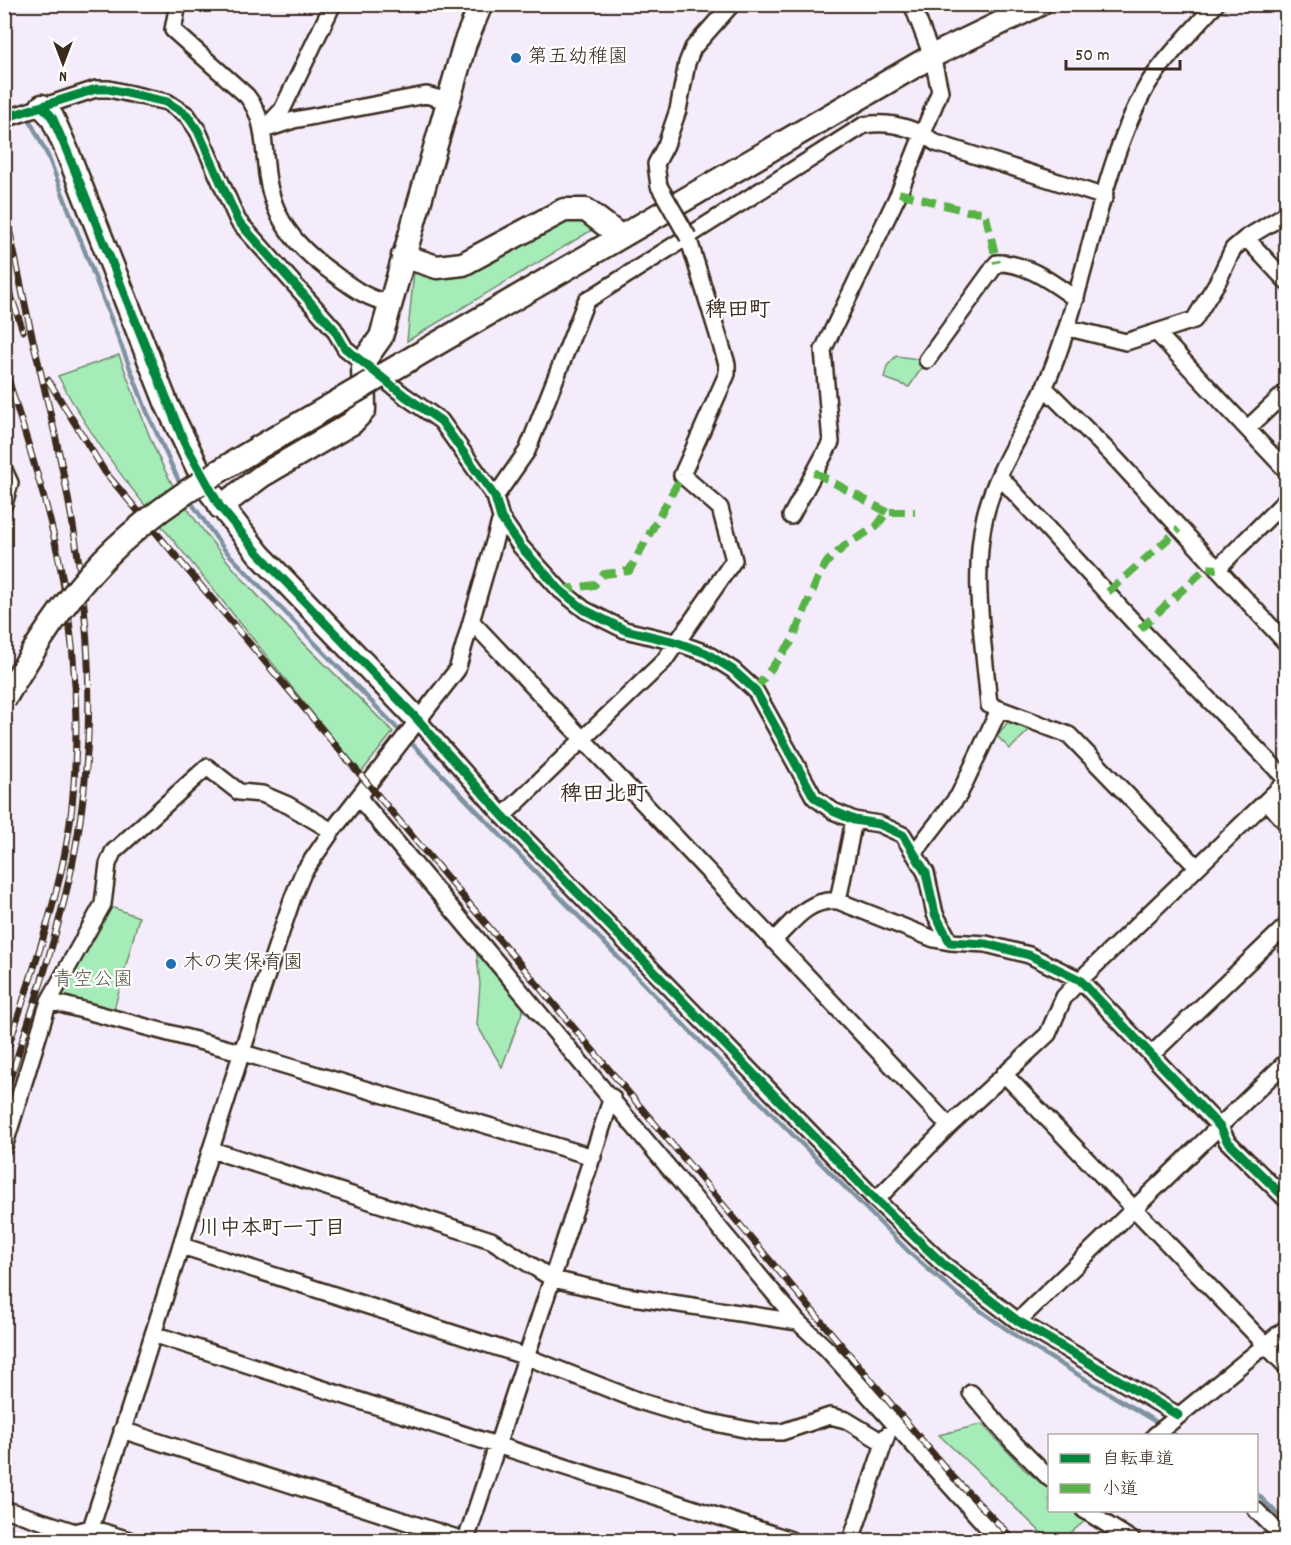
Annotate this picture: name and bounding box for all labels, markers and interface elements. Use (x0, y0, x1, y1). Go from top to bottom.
north arrow (33, 33, 93, 93)
scale bar (1066, 33, 1180, 71)
place label: 第五幼稚園 (528, 44, 628, 72)
text: 50 m (1075, 44, 1110, 69)
marker: 第五幼稚園 (509, 51, 523, 65)
text: N (59, 64, 67, 87)
district label: 稗田町 (705, 296, 771, 327)
district label: 稗田北町 (560, 780, 648, 811)
place label: 木の実保育園 (183, 950, 303, 978)
marker: 木の実保育園 (164, 957, 178, 971)
park label: 青空公園 (53, 967, 133, 995)
district label: 川中本町一丁目 (199, 1215, 346, 1245)
legend (1048, 1434, 1258, 1512)
text: 自転車道 (1102, 1448, 1174, 1473)
text: 小道 (1102, 1478, 1138, 1503)

